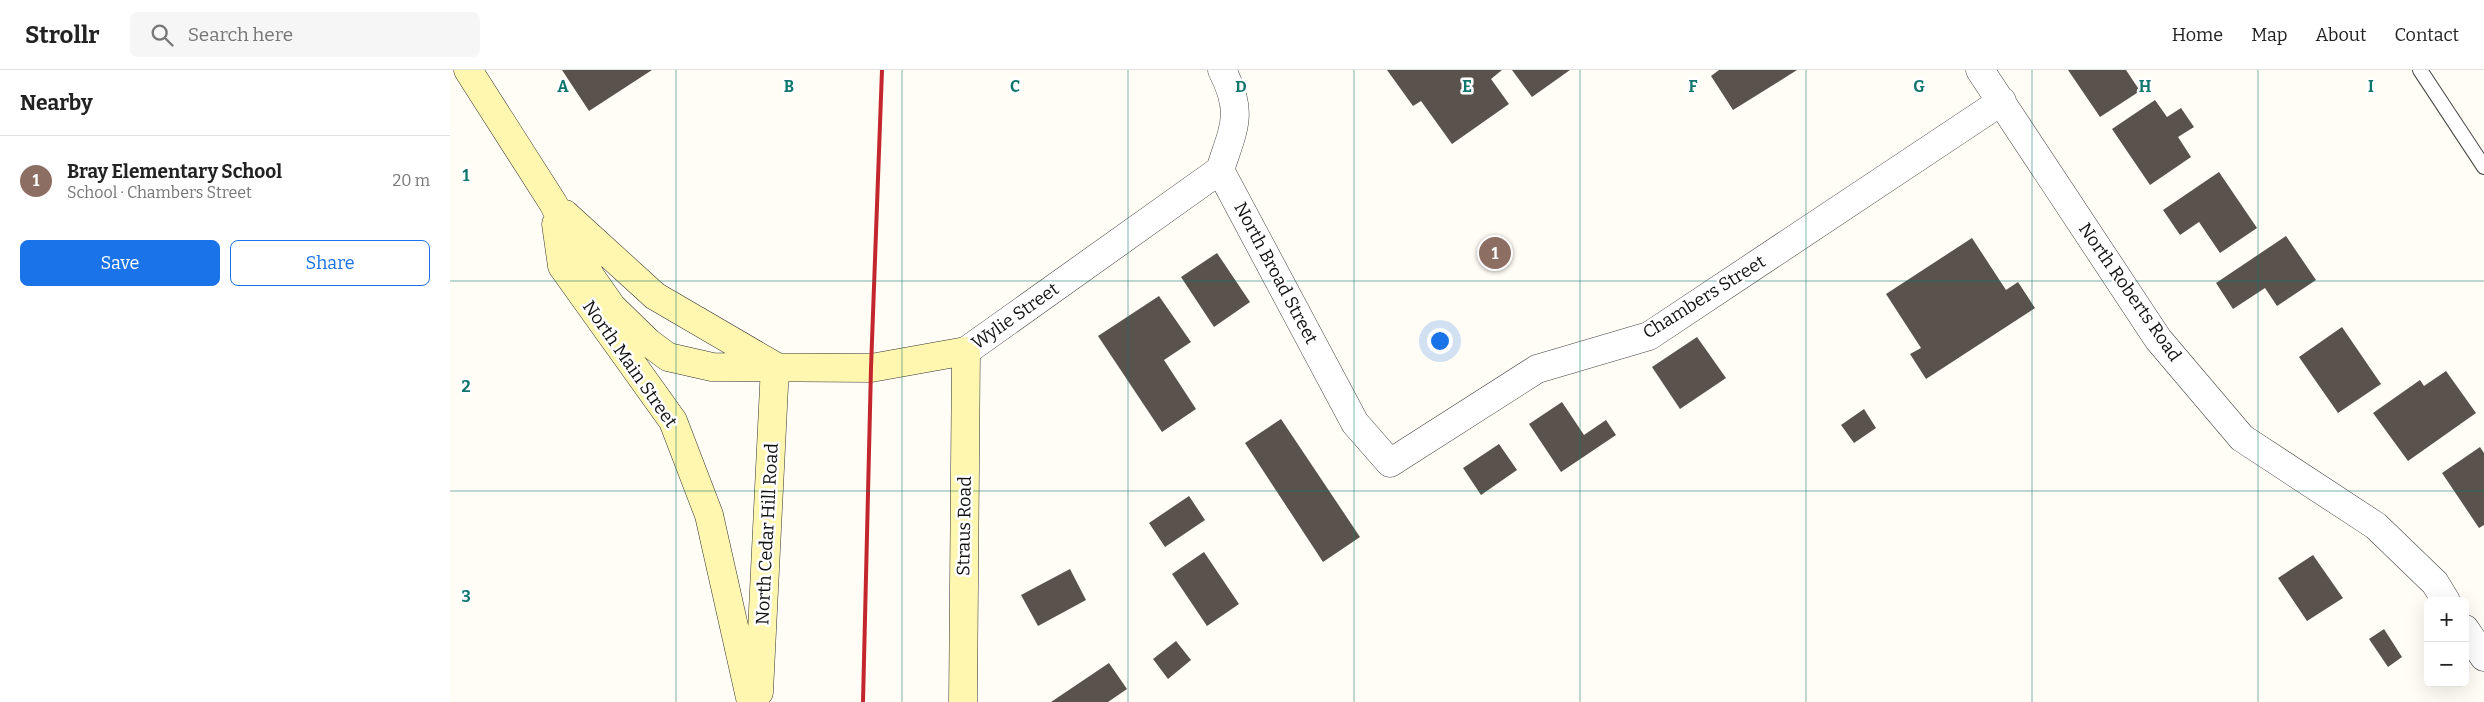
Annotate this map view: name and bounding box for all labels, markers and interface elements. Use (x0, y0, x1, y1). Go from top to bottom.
search box (130, 12, 480, 57)
text: Strollr (25, 21, 100, 49)
icon: search (148, 21, 176, 49)
text: Search here (188, 23, 293, 46)
text: Home (2172, 24, 2223, 46)
text: Map (2251, 24, 2287, 46)
text: About (2315, 24, 2366, 46)
text: Contact (2394, 24, 2459, 46)
text: A (557, 77, 569, 96)
text: B (784, 77, 794, 96)
text: C (1010, 77, 1020, 96)
text: D (1235, 77, 1247, 96)
text: E (1462, 77, 1472, 96)
text: F (1689, 77, 1698, 96)
text: G (1913, 77, 1925, 96)
text: H (2139, 77, 2152, 96)
text: I (2368, 77, 2374, 96)
text: Nearby (20, 90, 93, 116)
text: Bray Elementary School (67, 160, 282, 183)
text: 1 (463, 166, 470, 185)
text: 1 (33, 171, 39, 190)
text: 20 m (393, 171, 430, 190)
text: School · Chambers Street (67, 183, 252, 202)
street label: North Broad Street (1229, 198, 1323, 348)
street label: North Roberts Road (2074, 218, 2186, 366)
pin: 1 (1479, 234, 1511, 272)
button: Save (20, 240, 220, 286)
button: Share (230, 240, 430, 286)
street label: Chambers Street (1639, 250, 1770, 344)
street label: Wylie Street (967, 278, 1063, 354)
street label: North Main Street (578, 296, 682, 432)
your location (1427, 328, 1453, 354)
text: 2 (461, 377, 471, 396)
street label: North Cedar Hill Road (751, 442, 783, 626)
street label: Straus Road (952, 475, 976, 576)
text: 3 (461, 587, 471, 606)
map controls (2424, 597, 2469, 687)
button: + (2424, 597, 2469, 642)
button: − (2424, 642, 2469, 687)

